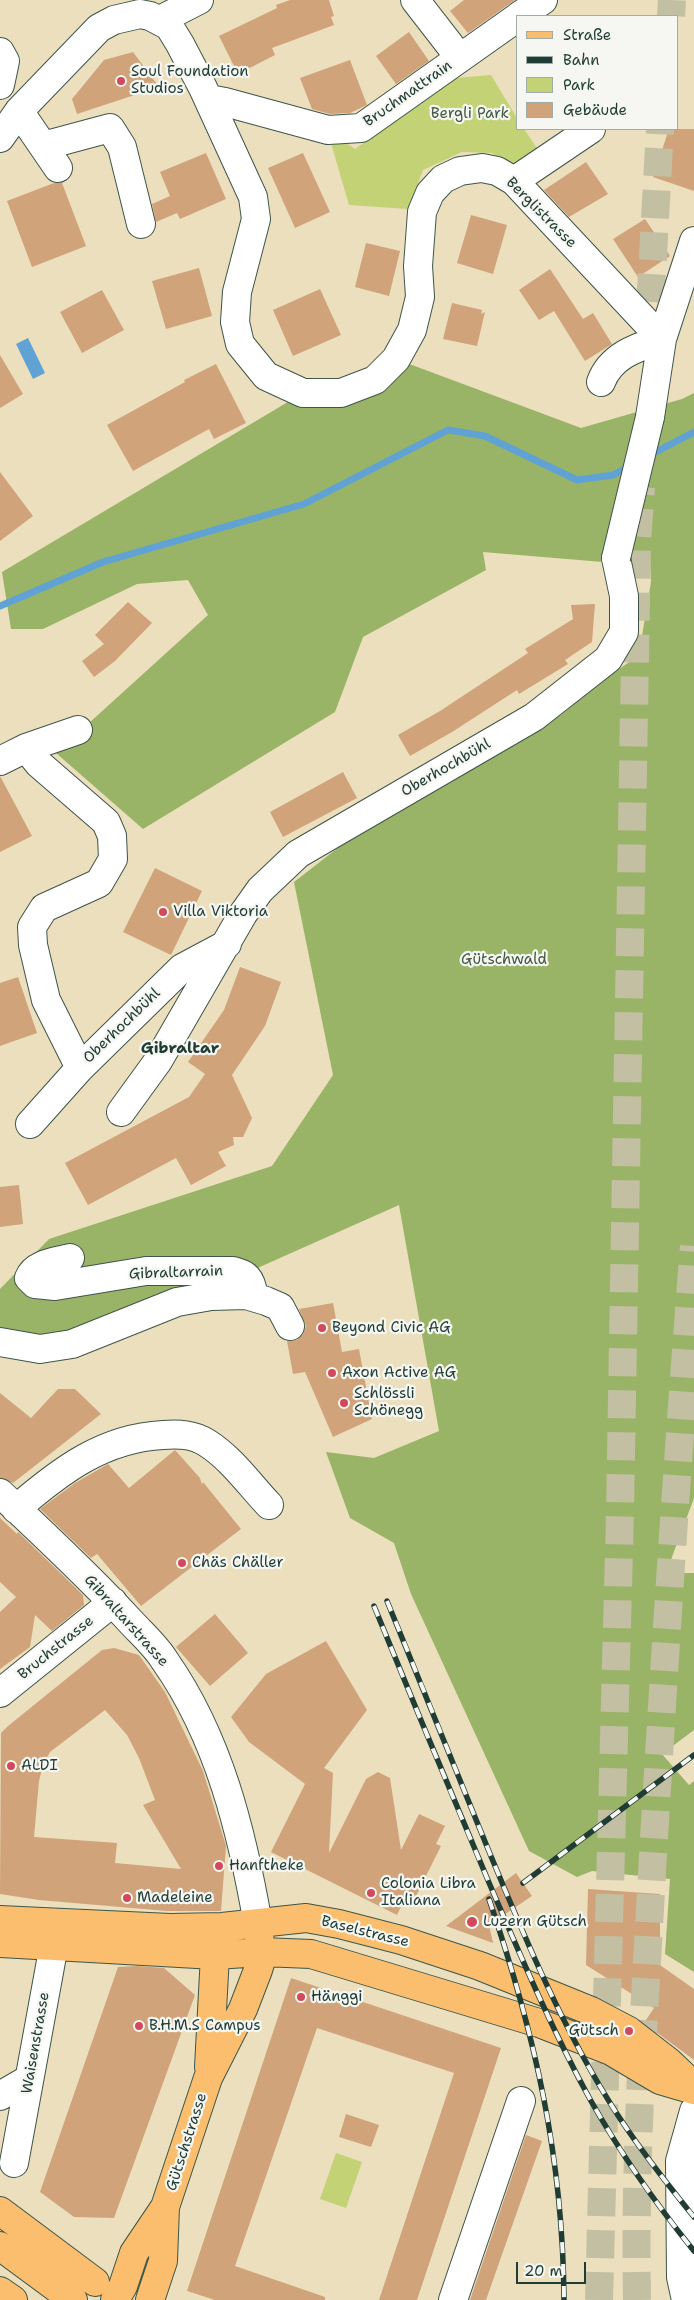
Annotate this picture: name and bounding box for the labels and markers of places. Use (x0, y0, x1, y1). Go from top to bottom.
place label: Soul Foundation Studios (131, 63, 248, 98)
marker: Soul Foundation Studios (115, 75, 127, 87)
place label: Villa Viktoria (173, 903, 268, 921)
marker: Villa Viktoria (157, 906, 169, 918)
place label: Beyond Civic AG (332, 1319, 451, 1337)
marker: Beyond Civic AG (316, 1322, 328, 1334)
place label: Axon Active AG (342, 1364, 456, 1382)
marker: Axon Active AG (326, 1367, 338, 1379)
place label: Schlössli Schönegg (354, 1385, 423, 1420)
marker: Schlössli Schönegg (338, 1397, 350, 1409)
place label: Chäs Chäller (192, 1554, 284, 1572)
marker: Chäs Chäller (176, 1557, 188, 1569)
place label: ALDI (21, 1757, 58, 1775)
marker: ALDI (5, 1760, 17, 1772)
place label: Hanftheke (229, 1857, 304, 1875)
marker: Hanftheke (213, 1860, 225, 1872)
place label: Colonia Libra Italiana (381, 1875, 476, 1910)
marker: Colonia Libra Italiana (365, 1887, 377, 1899)
place label: Madeleine (137, 1889, 213, 1907)
marker: Madeleine (121, 1892, 133, 1904)
place label: Luzern Gütsch (483, 1913, 587, 1931)
marker: Luzern Gütsch (465, 1915, 479, 1929)
place label: Hänggi (311, 1988, 363, 2006)
marker: Hänggi (295, 1991, 307, 2003)
place label: B.H.M.S Campus (149, 2017, 261, 2035)
marker: B.H.M.S Campus (133, 2020, 145, 2032)
place label: Gütsch (569, 2022, 619, 2040)
marker: Gütsch (623, 2025, 635, 2037)

